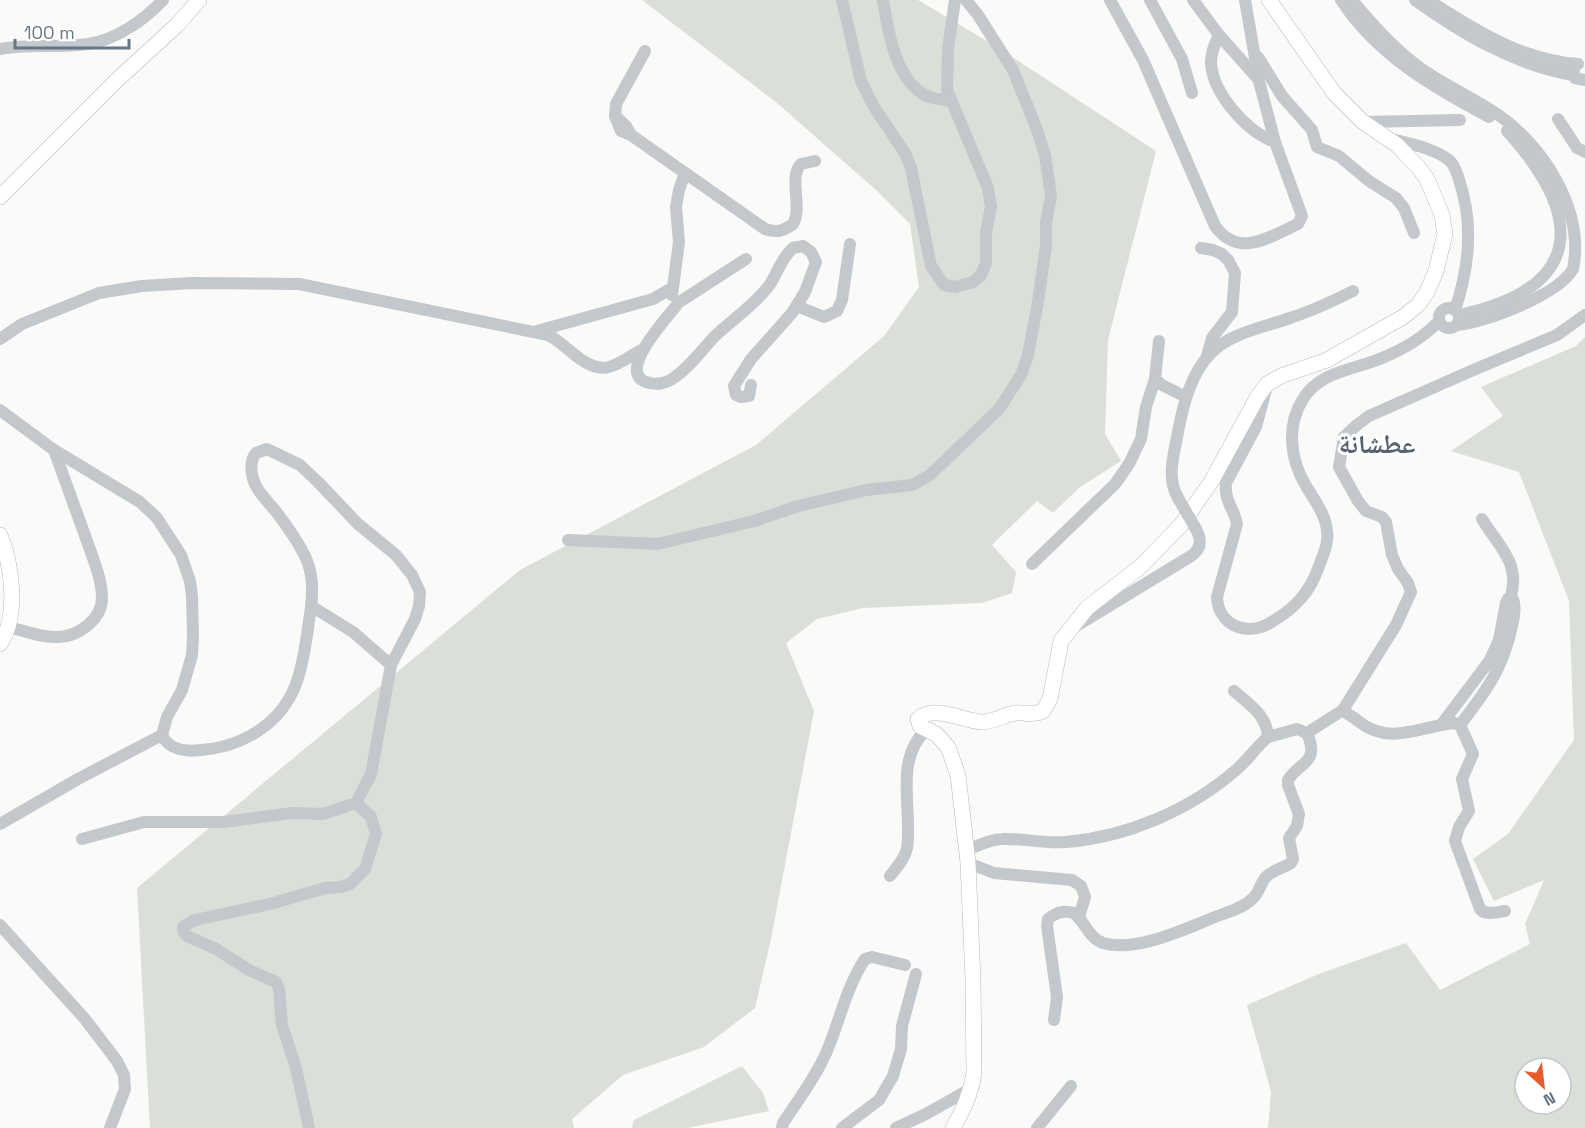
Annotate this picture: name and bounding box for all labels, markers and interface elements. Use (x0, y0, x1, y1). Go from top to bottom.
scale bar (15, 12, 129, 50)
text: 100 m (24, 21, 75, 44)
district label: عطشانة (1339, 427, 1415, 461)
north arrow (1513, 1056, 1573, 1116)
text: N (1540, 1087, 1559, 1111)

